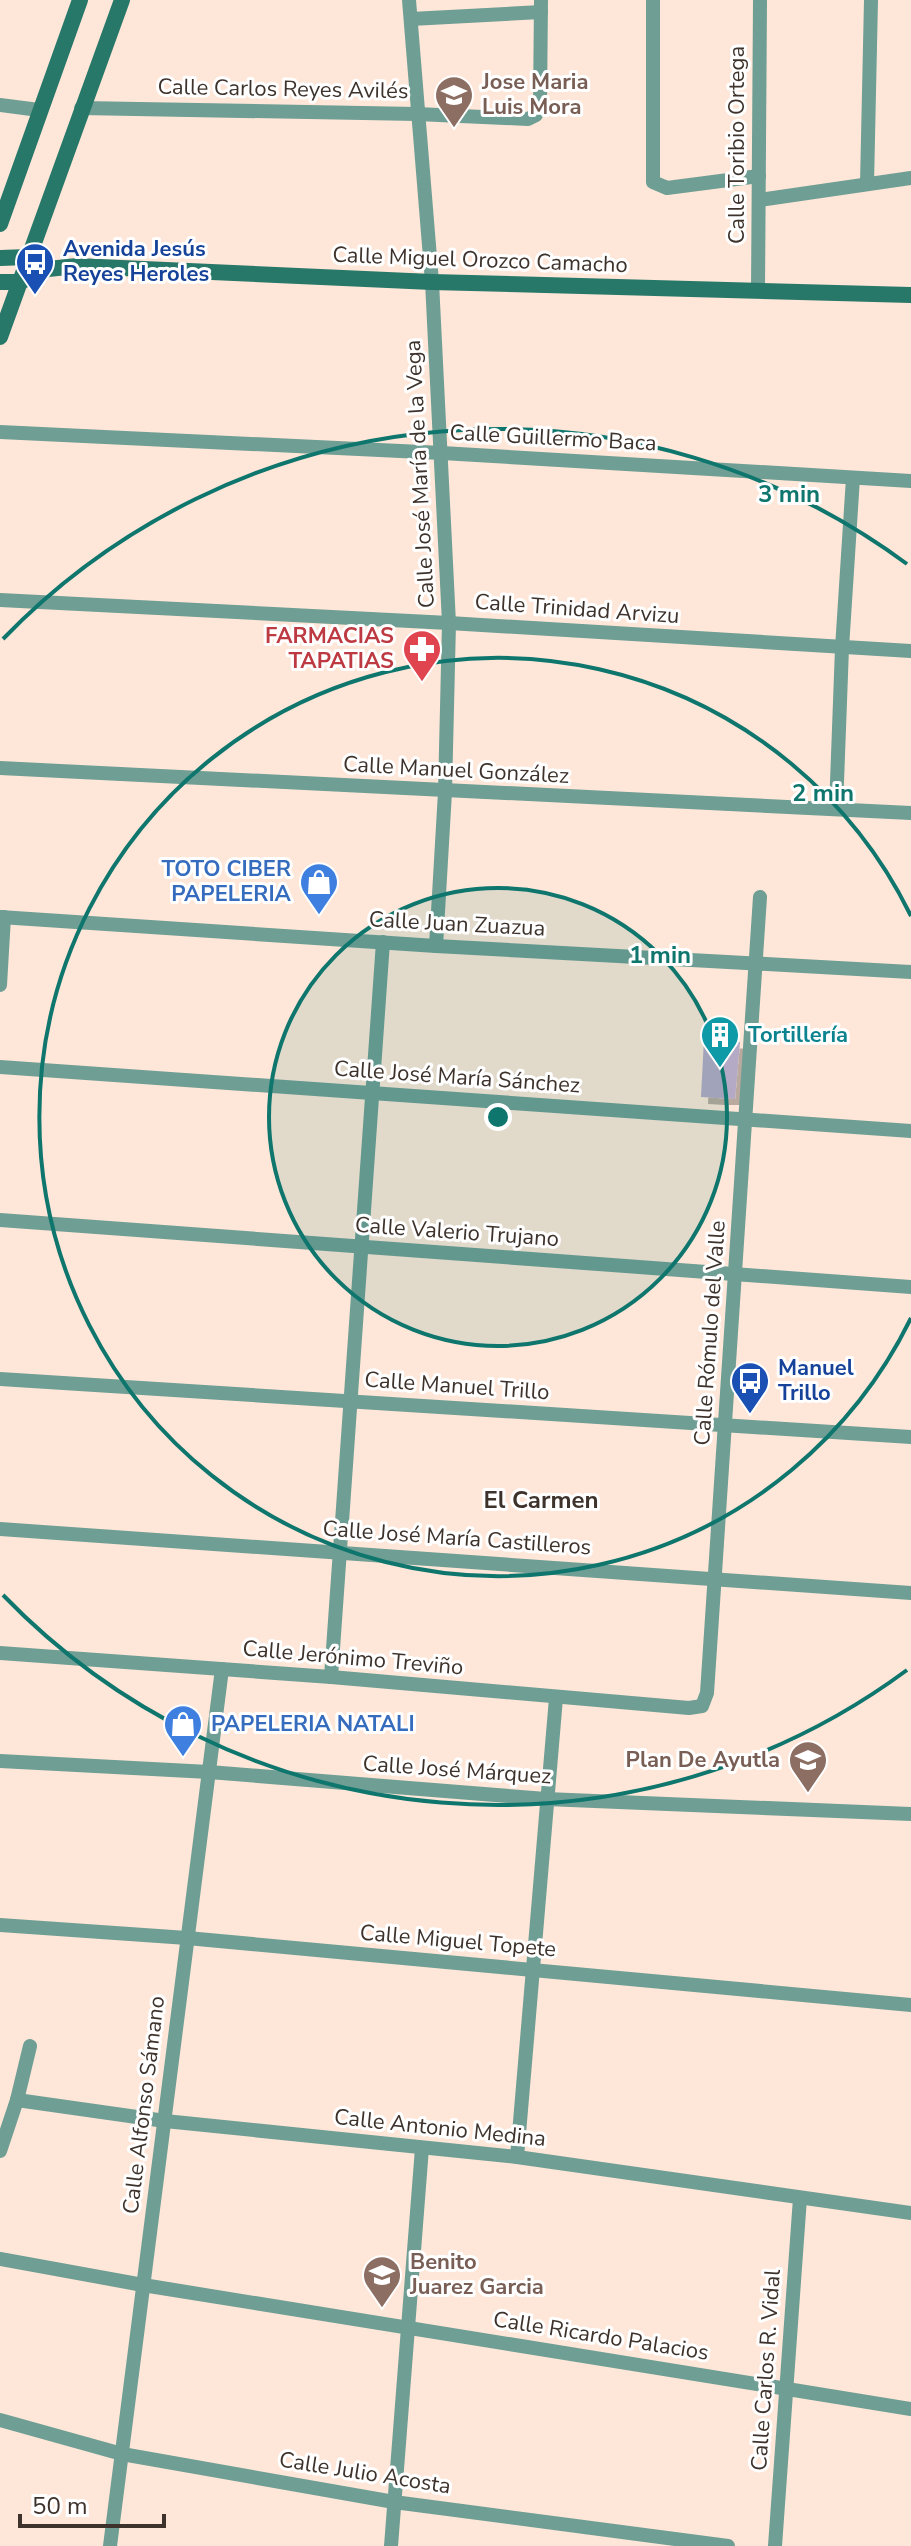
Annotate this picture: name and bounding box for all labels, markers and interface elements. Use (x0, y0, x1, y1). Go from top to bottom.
street label: Calle Toribio Ortega (722, 46, 752, 244)
place label: Jose Maria Luis Mora (481, 67, 588, 122)
street label: Calle Carlos Reyes Avilés (157, 72, 409, 106)
school or university icon: Jose Maria Luis Mora (433, 74, 475, 129)
place label: Avenida Jesús Reyes Heroles (63, 234, 209, 289)
street label: Calle Miguel Orozco Camacho (332, 240, 628, 280)
bus stop icon: Avenida Jesús Reyes Heroles (14, 241, 56, 296)
street label: Calle José María de la Vega (398, 339, 442, 609)
street label: Calle Guillermo Baca (449, 418, 657, 458)
text: 3 min (758, 478, 820, 510)
street label: Calle Trinidad Arvizu (474, 587, 680, 631)
place label: FARMACIAS TAPATIAS (265, 621, 394, 676)
pharmacy icon: FARMACIAS TAPATIAS (401, 628, 443, 683)
street label: Calle Manuel González (342, 749, 570, 791)
text: 2 min (792, 777, 854, 809)
place label: TOTO CIBER PAPELERIA (162, 854, 292, 909)
shop icon: TOTO CIBER PAPELERIA (298, 861, 340, 916)
street label: Calle Juan Zuazua (368, 904, 546, 944)
text: 1 min (629, 939, 691, 971)
building icon: Tortillería (699, 1014, 741, 1069)
place label: Tortillería (748, 1020, 848, 1050)
street label: Calle José María Sánchez (333, 1053, 581, 1101)
centre of rings (484, 1103, 512, 1131)
street label: Calle Valerio Trujano (354, 1210, 560, 1254)
street label: Calle Rómulo del Valle (687, 1220, 733, 1446)
place label: Manuel Trillo (778, 1353, 854, 1408)
bus stop icon: Manuel Trillo (729, 1360, 771, 1415)
street label: Calle Manuel Trillo (364, 1365, 550, 1407)
district label: El Carmen (484, 1484, 598, 1516)
street label: Calle José María Castilleros (322, 1514, 592, 1562)
street label: Calle Jerónimo Treviño (241, 1633, 465, 1683)
shop icon: PAPELERIA NATALI (162, 1703, 204, 1758)
place label: PAPELERIA NATALI (211, 1709, 415, 1739)
school or university icon: Plan De Ayutla (787, 1739, 829, 1794)
place label: Plan De Ayutla (626, 1745, 780, 1775)
street label: Calle José Márquez (362, 1748, 552, 1792)
street label: Calle Miguel Topete (359, 1917, 557, 1965)
street label: Calle Alfonso Sámano (116, 1994, 172, 2216)
street label: Calle Antonio Medina (333, 2102, 547, 2154)
place label: Benito Juarez Garcia (409, 2247, 544, 2302)
school or university icon: Benito Juarez Garcia (361, 2254, 403, 2309)
street label: Calle Carlos R. Vidal (744, 2268, 788, 2472)
street label: Calle Ricardo Palacios (491, 2304, 711, 2368)
street label: Calle Julio Acosta (277, 2445, 453, 2501)
scale bar (20, 2478, 164, 2528)
text: 50 m (32, 2490, 88, 2522)

